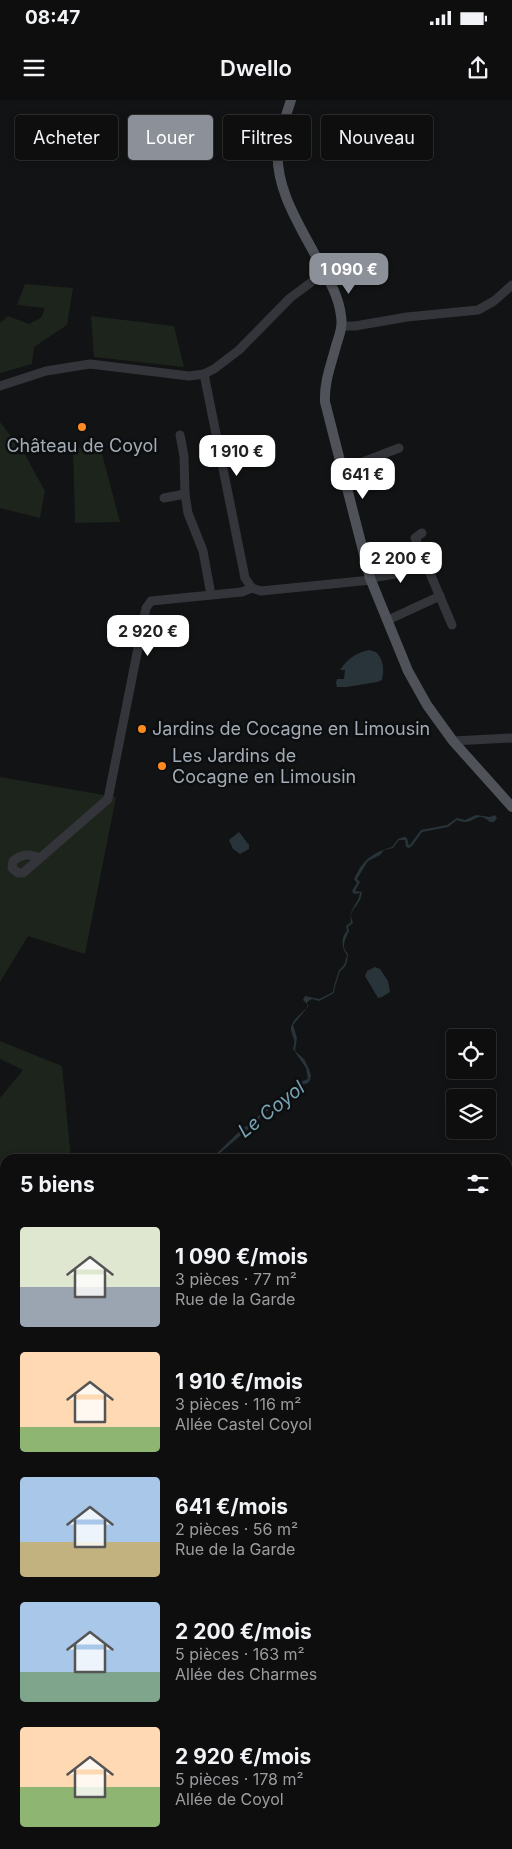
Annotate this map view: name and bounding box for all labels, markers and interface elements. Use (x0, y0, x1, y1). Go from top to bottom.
text: 08:47 (25, 6, 80, 29)
icon: menu (20, 54, 48, 82)
icon: share (464, 54, 492, 82)
text: Dwello (220, 55, 292, 81)
chip: Acheter (15, 115, 118, 160)
chip: Louer (128, 115, 213, 160)
chip: Filtres (223, 115, 311, 160)
chip: Nouveau (321, 115, 433, 160)
pin: 1 090 € (303, 252, 395, 295)
text: 1 090 € (320, 259, 378, 279)
marker: Château de Coyol (76, 421, 88, 433)
pin: 1 910 € (191, 434, 283, 477)
place label: Château de Coyol (6, 435, 158, 456)
text: 1 910 € (210, 441, 264, 461)
pin: 641 € (328, 458, 398, 500)
text: 641 € (342, 464, 384, 484)
pin: 2 200 € (355, 542, 447, 584)
text: 2 200 € (371, 548, 431, 568)
pin: 2 920 € (102, 614, 194, 657)
text: 2 920 € (118, 621, 178, 641)
place label: Jardins de Cocagne en Limousin (152, 718, 430, 739)
marker: Jardins de Cocagne en Limousin (136, 723, 148, 735)
place label: Les Jardins de Cocagne en Limousin (172, 745, 356, 787)
marker: Les Jardins de Cocagne en Limousin (156, 760, 168, 772)
map controls (446, 1029, 496, 1139)
button: locate (446, 1029, 496, 1079)
water label: Le Coyol (233, 1076, 310, 1143)
button: layers (446, 1089, 496, 1139)
icon: filters (464, 1170, 492, 1198)
text: 5 biens (20, 1172, 95, 1197)
text: 1 090 €/mois (175, 1244, 308, 1269)
icon: home (60, 1247, 120, 1307)
text: 3 pièces · 77 m² (175, 1269, 297, 1289)
text: Rue de la Garde (175, 1289, 295, 1309)
text: 1 910 €/mois (175, 1369, 303, 1394)
icon: home (60, 1372, 120, 1432)
text: 3 pièces · 116 m² (175, 1394, 301, 1414)
text: Allée Castel Coyol (175, 1414, 312, 1434)
text: 641 €/mois (175, 1494, 288, 1519)
icon: home (60, 1497, 120, 1557)
text: 2 pièces · 56 m² (175, 1519, 298, 1539)
text: Rue de la Garde (175, 1539, 295, 1559)
text: 2 200 €/mois (175, 1619, 312, 1644)
icon: home (60, 1622, 120, 1682)
text: 5 pièces · 163 m² (175, 1644, 305, 1664)
text: Allée des Charmes (175, 1664, 317, 1684)
text: 2 920 €/mois (175, 1744, 311, 1769)
icon: home (60, 1747, 120, 1807)
text: 5 pièces · 178 m² (175, 1769, 304, 1789)
text: Allée de Coyol (175, 1789, 284, 1809)

